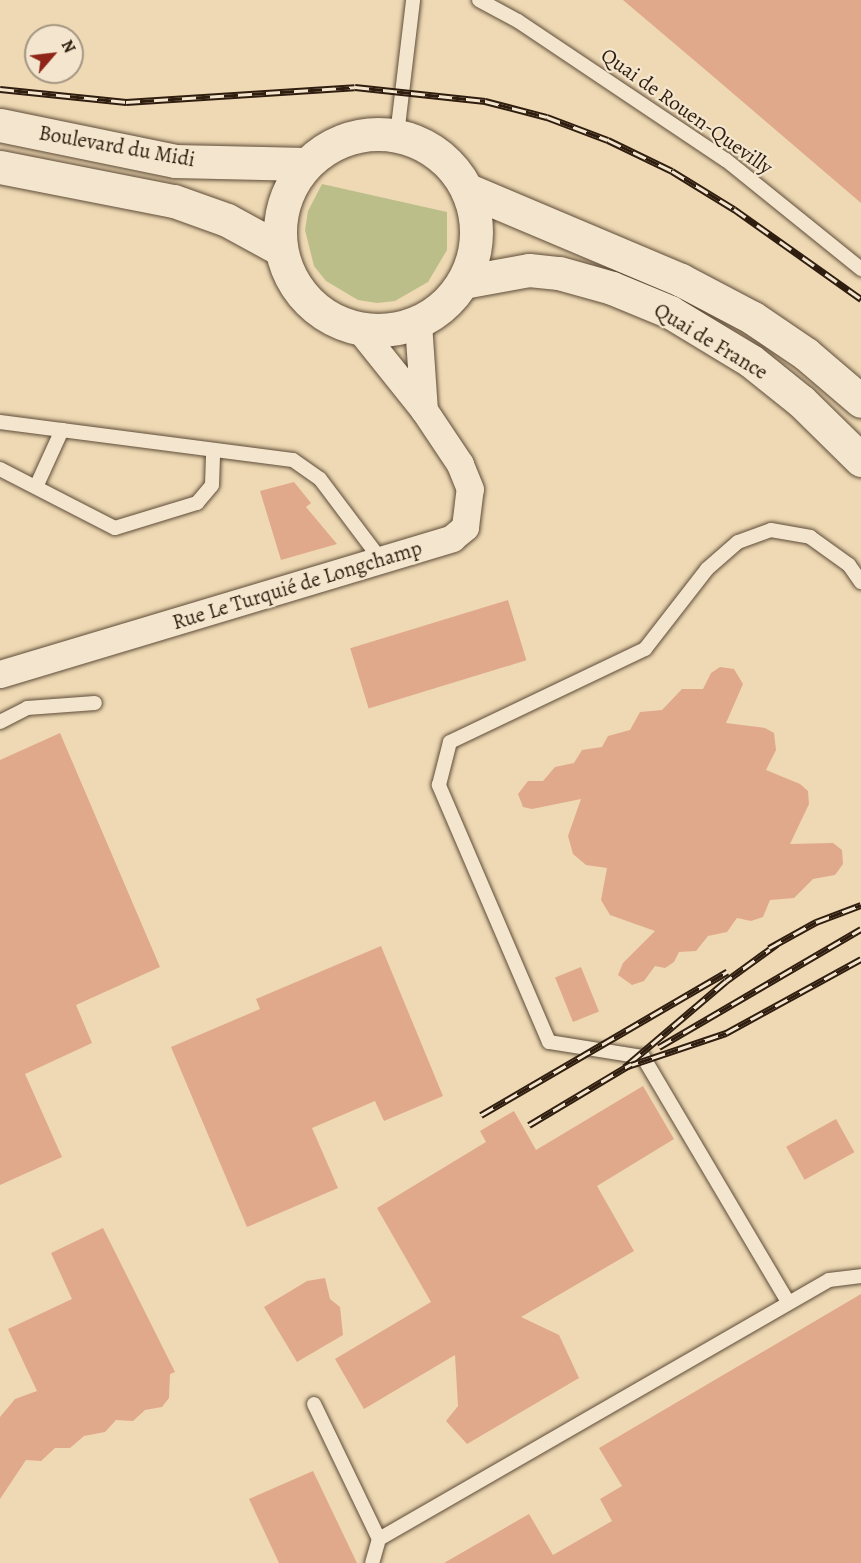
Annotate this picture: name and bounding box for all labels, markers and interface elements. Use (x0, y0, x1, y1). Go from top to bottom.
north arrow (24, 24, 84, 84)
text: N (56, 36, 81, 57)
street label: Quai de Rouen-Quevilly (596, 42, 778, 180)
street label: Boulevard du Midi (37, 120, 197, 172)
street label: Quai de France (650, 297, 772, 385)
street label: Rue Le Turquié de Longchamp (169, 535, 425, 635)

